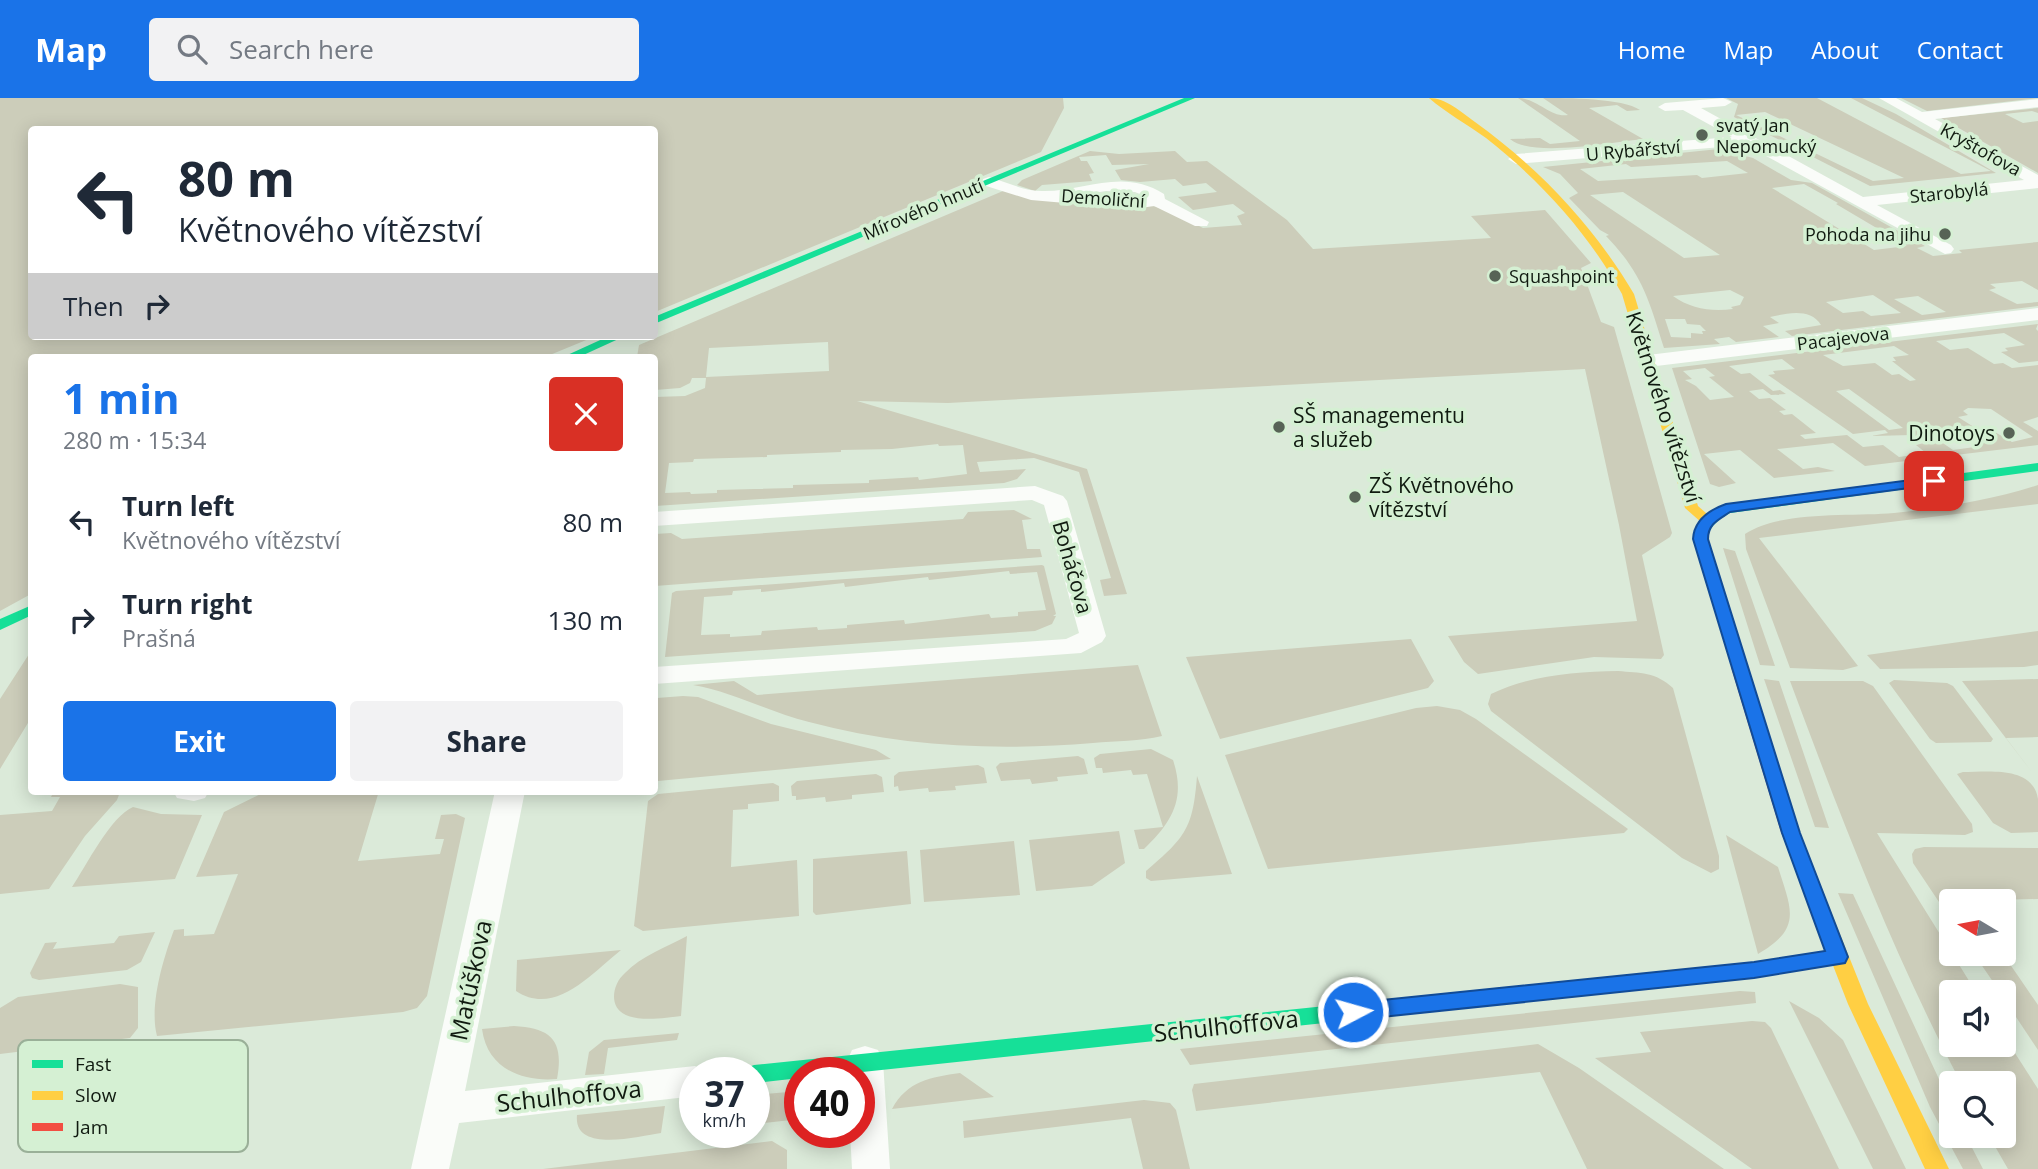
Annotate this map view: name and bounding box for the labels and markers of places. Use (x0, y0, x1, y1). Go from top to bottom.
place label: svatý Jan Nepomucký (1716, 113, 1817, 158)
marker: svatý Jan Nepomucký (1694, 127, 1710, 143)
place label: Pohoda na jihu (1805, 222, 1931, 246)
marker: Pohoda na jihu (1937, 226, 1953, 242)
place label: Squashpoint (1509, 264, 1614, 288)
marker: Squashpoint (1487, 268, 1503, 284)
place label: SŠ managementu a služeb (1293, 401, 1465, 453)
marker: SŠ managementu a služeb (1271, 419, 1287, 435)
place label: Dinotoys (1908, 419, 1995, 447)
marker: Dinotoys (2001, 425, 2017, 441)
pin (1904, 451, 1964, 511)
place label: ZŠ Květnového vítězství (1369, 471, 1514, 523)
marker: ZŠ Květnového vítězství (1347, 489, 1363, 505)

